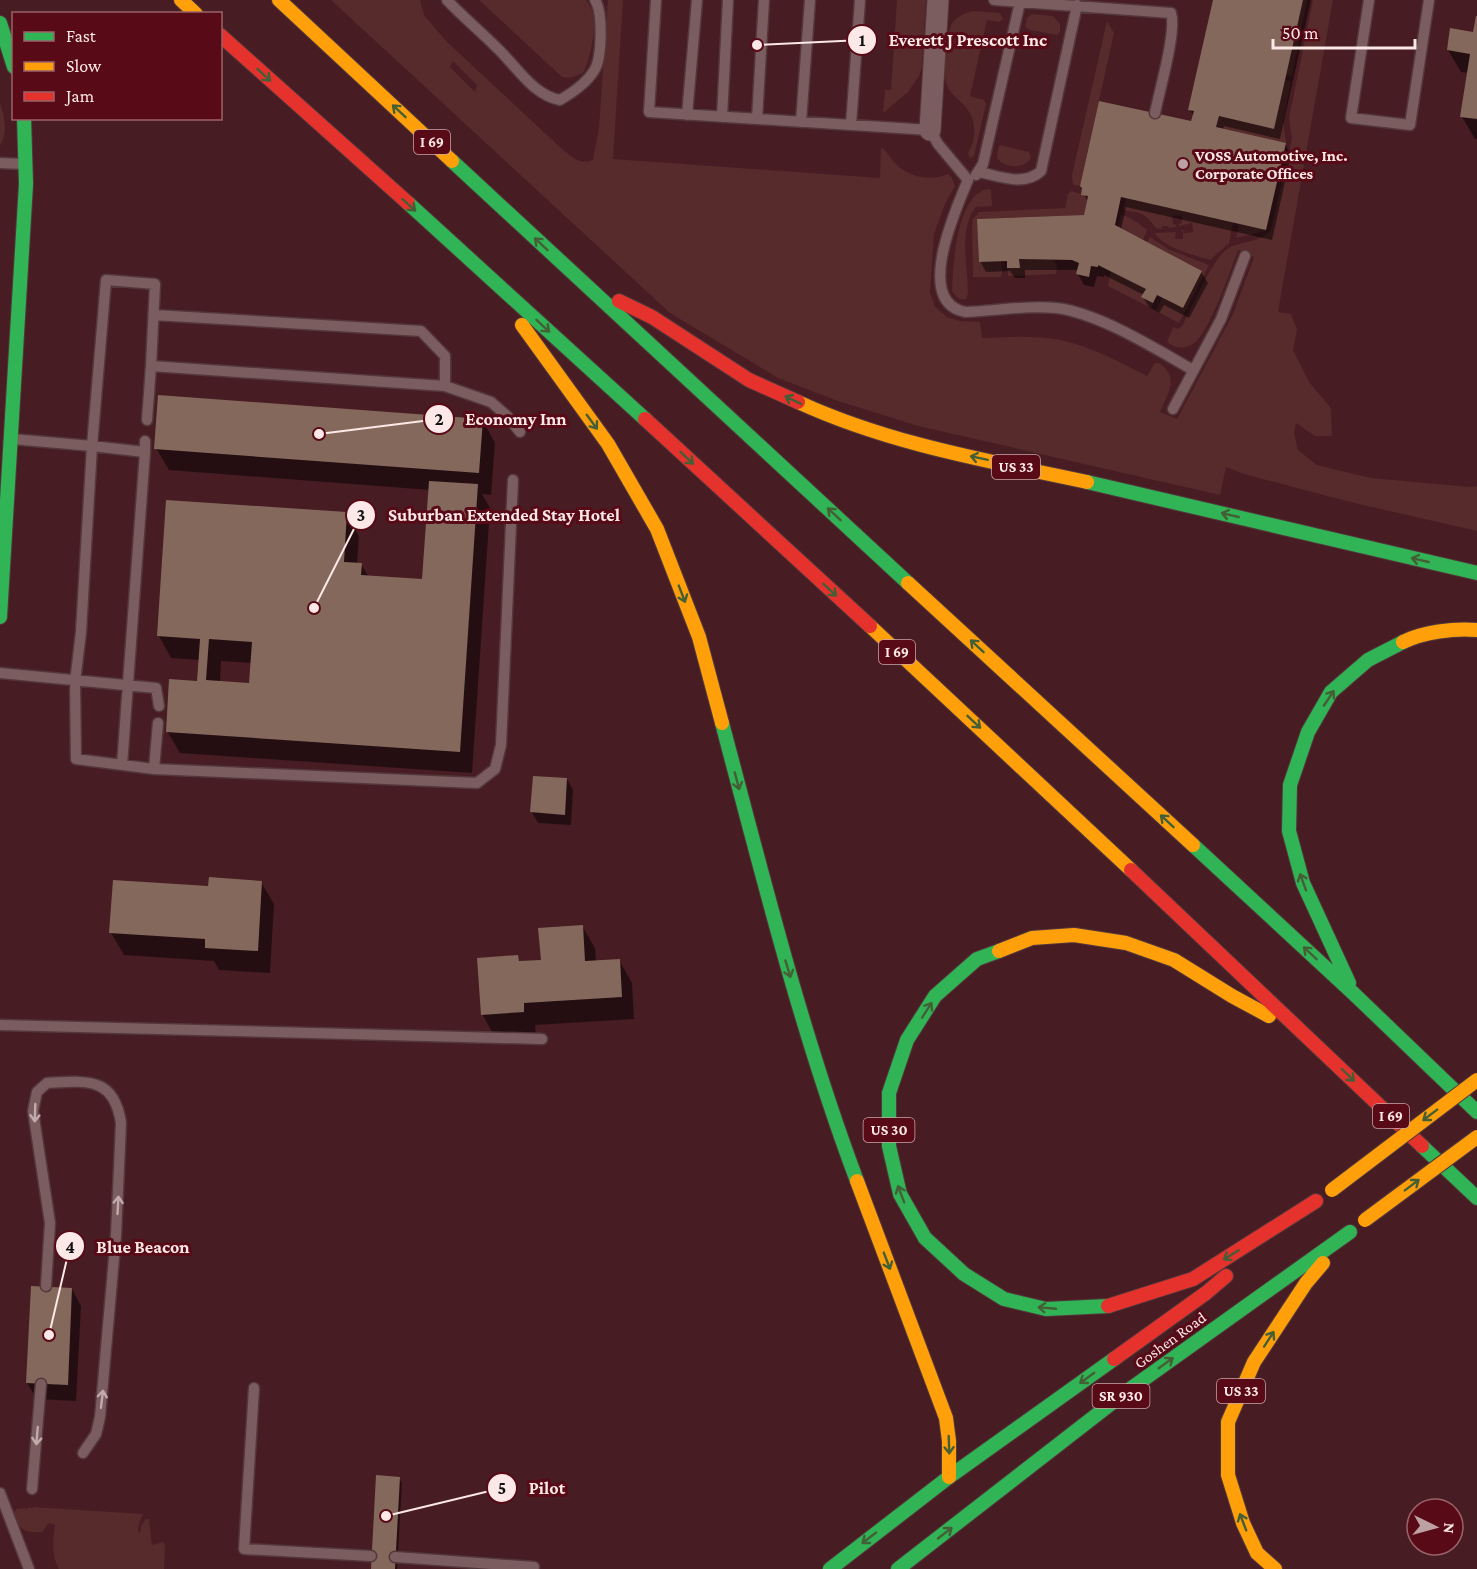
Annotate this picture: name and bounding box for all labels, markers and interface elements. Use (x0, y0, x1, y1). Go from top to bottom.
legend (12, 12, 222, 120)
scale bar (1273, 12, 1416, 50)
callout: Everett J Prescott Inc (847, 22, 1059, 58)
text: 50 m (1282, 23, 1319, 43)
text: Fast (66, 26, 97, 46)
text: 1 (859, 30, 866, 50)
text: Everett J Prescott Inc (889, 30, 1047, 50)
text: Slow (66, 56, 102, 76)
one-way arrow (256, 68, 271, 82)
text: Jam (64, 86, 95, 106)
one-way arrow (392, 104, 407, 118)
road number: I 69 (414, 130, 450, 154)
place label: VOSS Automotive, Inc. Corporate Offices (1194, 147, 1348, 182)
marker: VOSS Automotive, Inc. Corporate Offices (1176, 157, 1190, 171)
one-way arrow (401, 198, 416, 212)
one-way arrow (534, 237, 549, 252)
one-way arrow (535, 319, 550, 333)
one-way arrow (785, 394, 803, 406)
callout: Economy Inn (424, 401, 579, 437)
text: 2 (434, 409, 444, 429)
text: Economy Inn (465, 409, 567, 429)
one-way arrow (586, 414, 598, 430)
one-way arrow (679, 451, 694, 465)
one-way arrow (969, 452, 988, 464)
road number: US 33 (992, 455, 1040, 479)
callout: Suburban Extended Stay Hotel (346, 497, 632, 533)
text: 3 (357, 505, 365, 525)
text: Suburban Extended Stay Hotel (388, 505, 620, 525)
one-way arrow (826, 507, 841, 521)
one-way arrow (1221, 509, 1240, 521)
one-way arrow (1411, 554, 1430, 565)
one-way arrow (822, 583, 837, 597)
one-way arrow (678, 584, 689, 603)
road number: I 69 (879, 640, 915, 664)
one-way arrow (970, 640, 985, 654)
one-way arrow (1323, 690, 1335, 707)
one-way arrow (966, 715, 981, 729)
one-way arrow (732, 771, 744, 790)
one-way arrow (1159, 814, 1174, 828)
one-way arrow (1297, 873, 1308, 892)
one-way arrow (1303, 946, 1318, 960)
one-way arrow (783, 959, 794, 978)
one-way arrow (920, 1001, 933, 1018)
one-way arrow (1340, 1068, 1355, 1082)
one-way arrow (29, 1103, 40, 1122)
road number: I 69 (1373, 1104, 1409, 1128)
one-way arrow (1423, 1109, 1439, 1122)
road number: US 30 (864, 1118, 914, 1142)
one-way arrow (1404, 1179, 1420, 1192)
one-way arrow (895, 1185, 906, 1204)
one-way arrow (112, 1196, 123, 1216)
callout: Blue Beacon (55, 1228, 202, 1264)
text: 4 (65, 1237, 75, 1257)
text: Blue Beacon (96, 1237, 190, 1257)
one-way arrow (1223, 1249, 1240, 1261)
one-way arrow (882, 1251, 893, 1270)
one-way arrow (1038, 1302, 1058, 1313)
street label: Goshen Road (1131, 1308, 1209, 1372)
one-way arrow (1263, 1331, 1275, 1348)
one-way arrow (1157, 1357, 1173, 1369)
one-way arrow (1079, 1371, 1095, 1384)
road number: US 33 (1217, 1379, 1265, 1403)
road number: SR 930 (1092, 1384, 1150, 1408)
one-way arrow (97, 1390, 108, 1410)
one-way arrow (31, 1426, 42, 1446)
one-way arrow (943, 1435, 954, 1455)
callout: Pilot (487, 1470, 577, 1506)
text: 5 (498, 1478, 506, 1498)
text: Pilot (529, 1478, 566, 1498)
north arrow (1405, 1497, 1465, 1557)
one-way arrow (1237, 1513, 1248, 1531)
text: N (1440, 1522, 1458, 1535)
one-way arrow (936, 1527, 952, 1540)
one-way arrow (862, 1532, 878, 1545)

